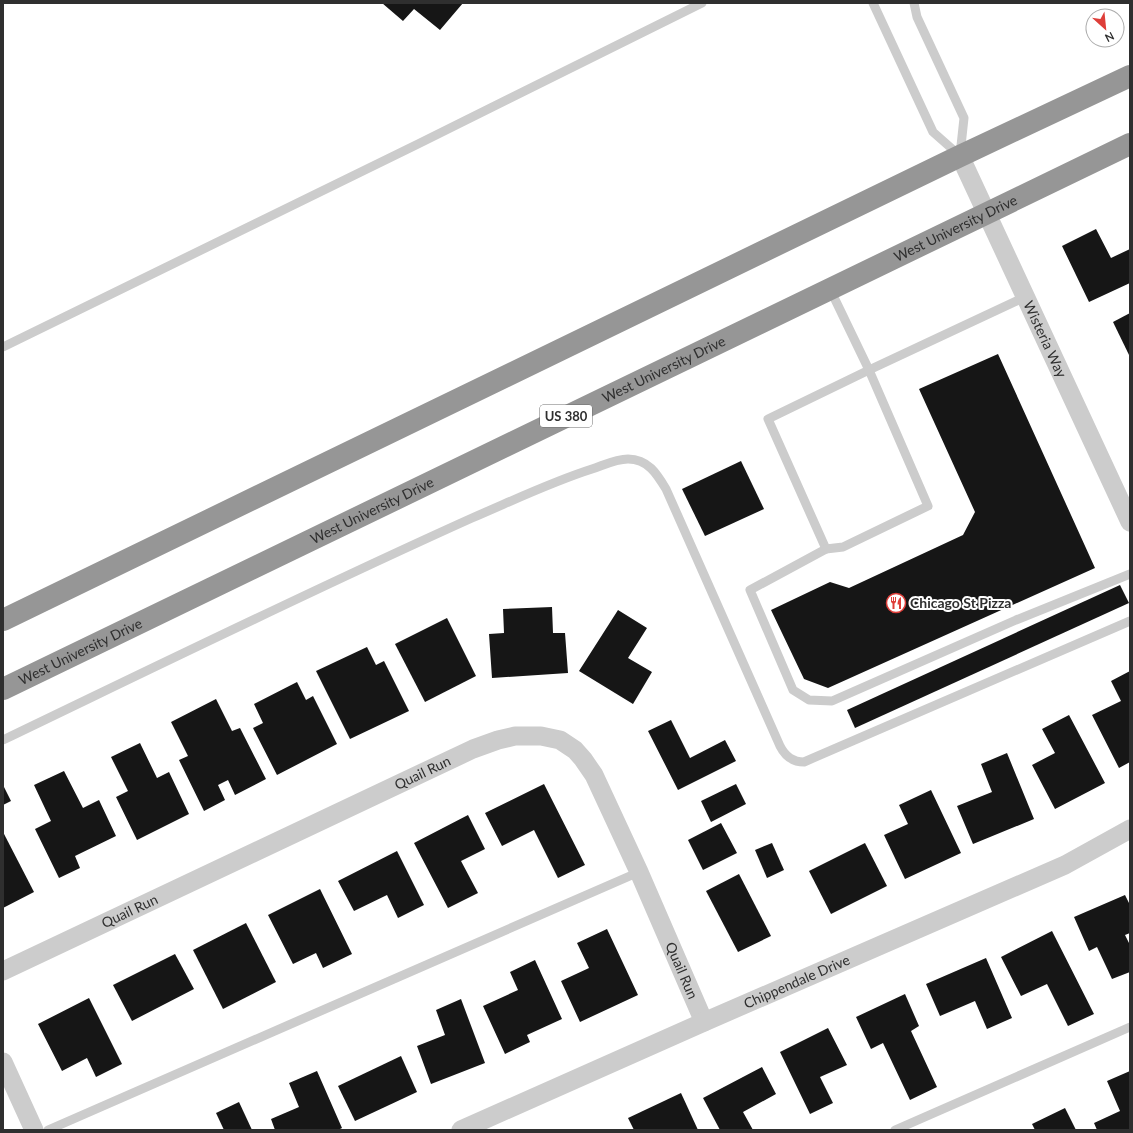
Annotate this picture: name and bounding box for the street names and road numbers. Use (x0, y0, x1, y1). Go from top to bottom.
street label: West University Drive (891, 191, 1020, 265)
street label: Wisteria Way (1020, 298, 1071, 381)
street label: West University Drive (599, 332, 728, 406)
road number: US 380 (540, 405, 592, 427)
street label: West University Drive (307, 473, 436, 547)
street label: West University Drive (16, 614, 145, 688)
street label: Quail Run (391, 752, 453, 793)
street label: Quail Run (98, 890, 160, 931)
street label: Quail Run (662, 939, 702, 1001)
street label: Chippendale Drive (741, 951, 852, 1012)

